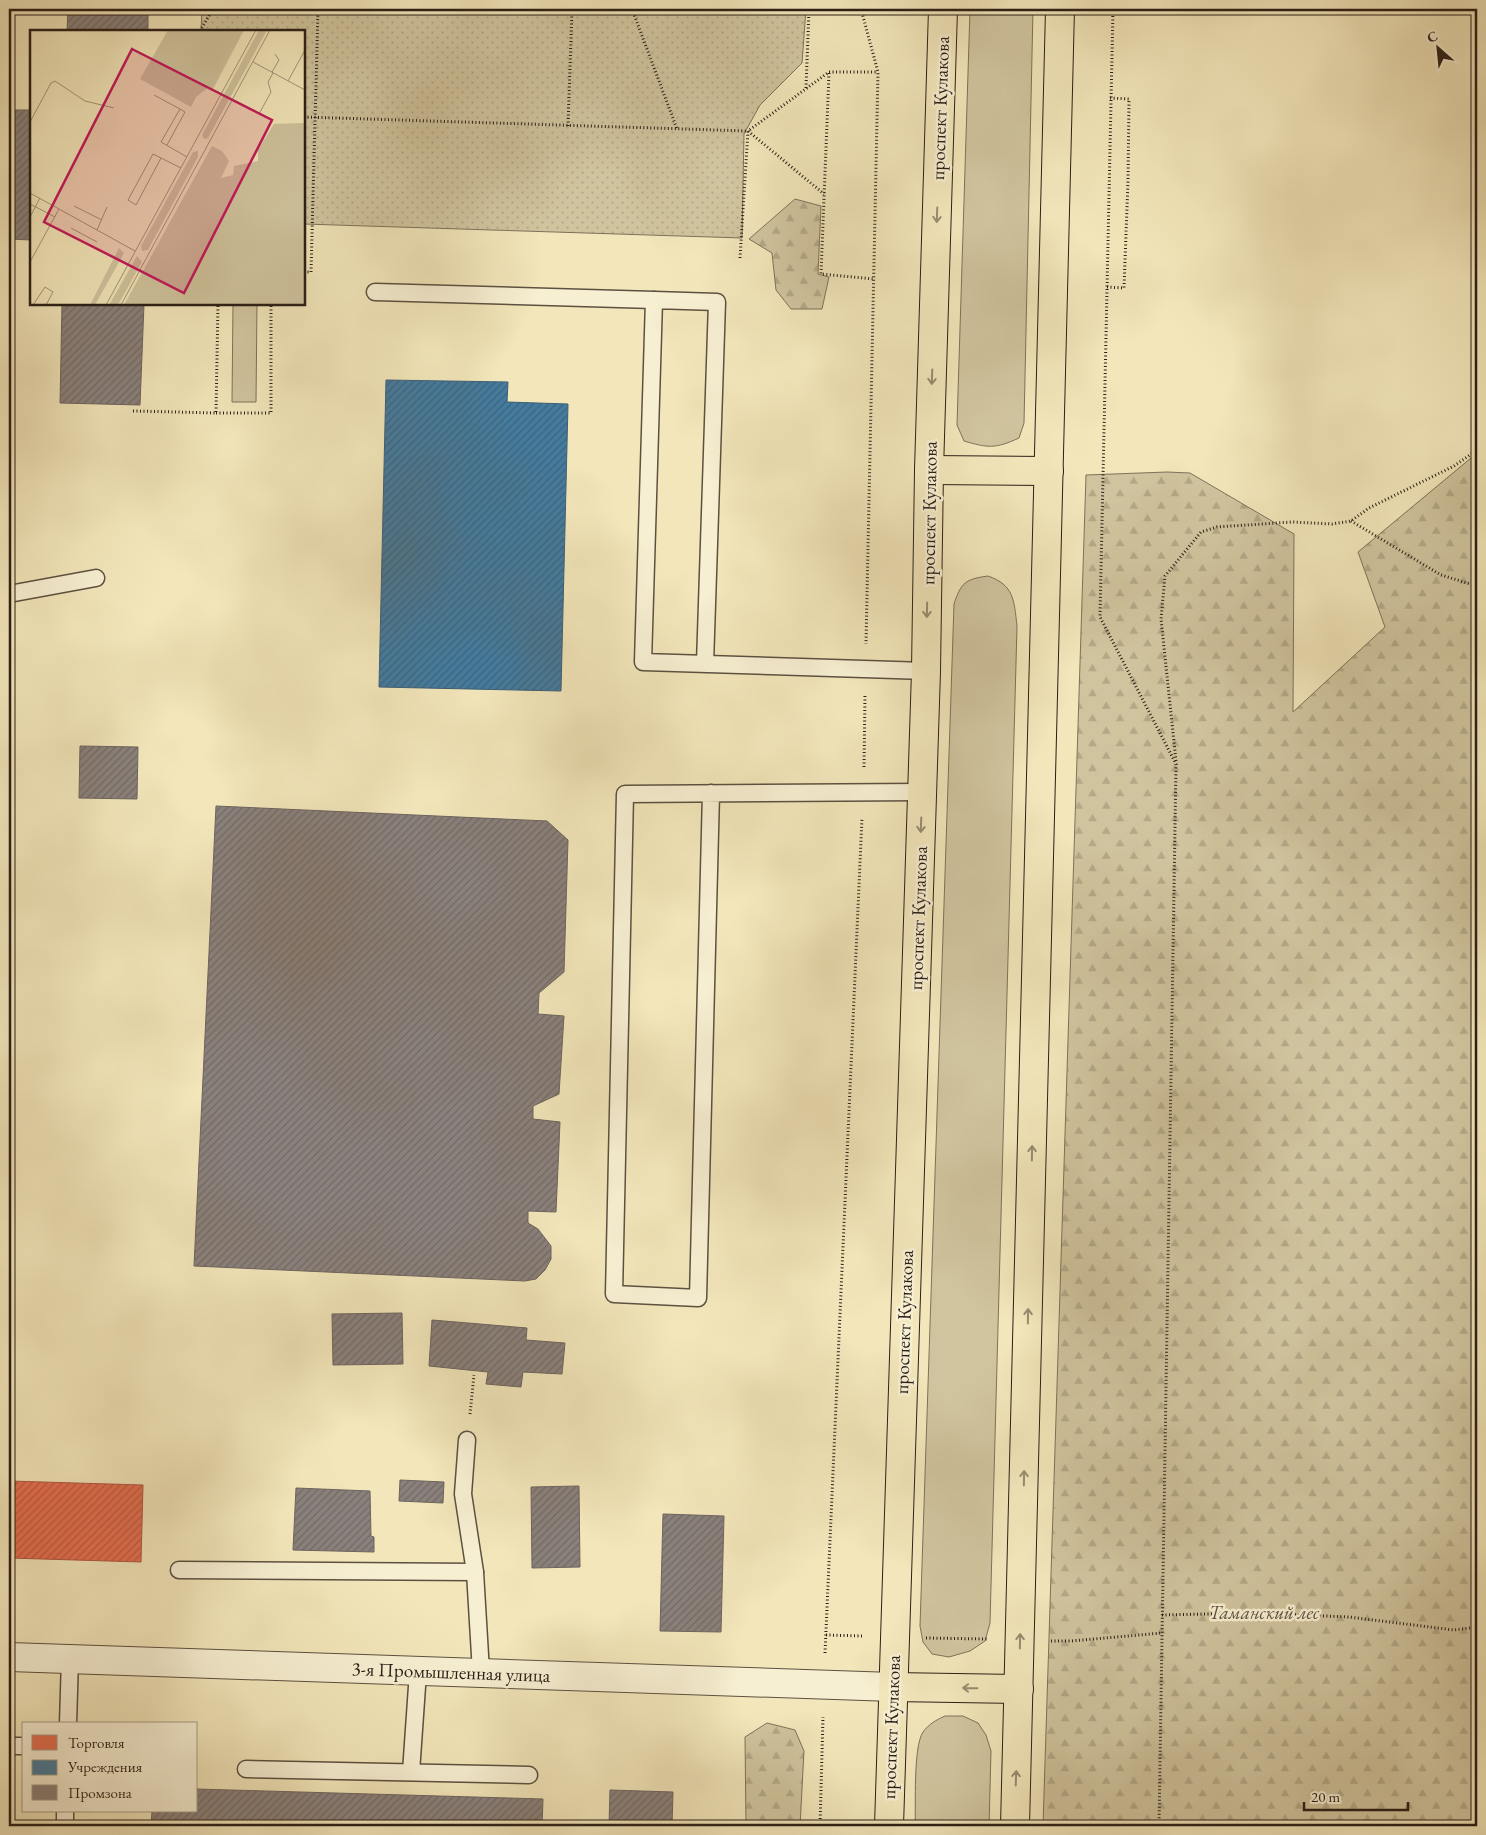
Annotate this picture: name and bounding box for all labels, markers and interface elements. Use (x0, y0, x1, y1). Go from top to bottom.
north arrow (1414, 22, 1464, 72)
text: С (1424, 26, 1441, 47)
inset map (30, 30, 305, 305)
street label: проспект Кулакова (925, 35, 955, 180)
one-way arrow (932, 206, 942, 223)
one-way arrow (927, 369, 937, 385)
street label: проспект Кулакова (915, 440, 943, 585)
one-way arrow (922, 602, 932, 618)
one-way arrow (917, 816, 926, 832)
street label: проспект Кулакова (903, 845, 933, 990)
one-way arrow (1027, 1146, 1037, 1162)
street label: проспект Кулакова (889, 1249, 919, 1394)
one-way arrow (1023, 1308, 1033, 1324)
one-way arrow (1019, 1470, 1029, 1486)
park label: Таманский лес (1209, 1600, 1320, 1625)
one-way arrow (1015, 1633, 1025, 1649)
street label: проспект Кулакова (876, 1654, 906, 1799)
street label: 3-я Промышленная улица (351, 1656, 551, 1688)
one-way arrow (962, 1684, 978, 1693)
legend (22, 1722, 198, 1812)
text: Торговля (68, 1733, 125, 1752)
text: Учреждения (67, 1757, 143, 1776)
one-way arrow (1012, 1770, 1021, 1786)
scale bar (1304, 1780, 1407, 1812)
text: Промзона (68, 1783, 132, 1802)
text: 20 m (1311, 1787, 1340, 1806)

